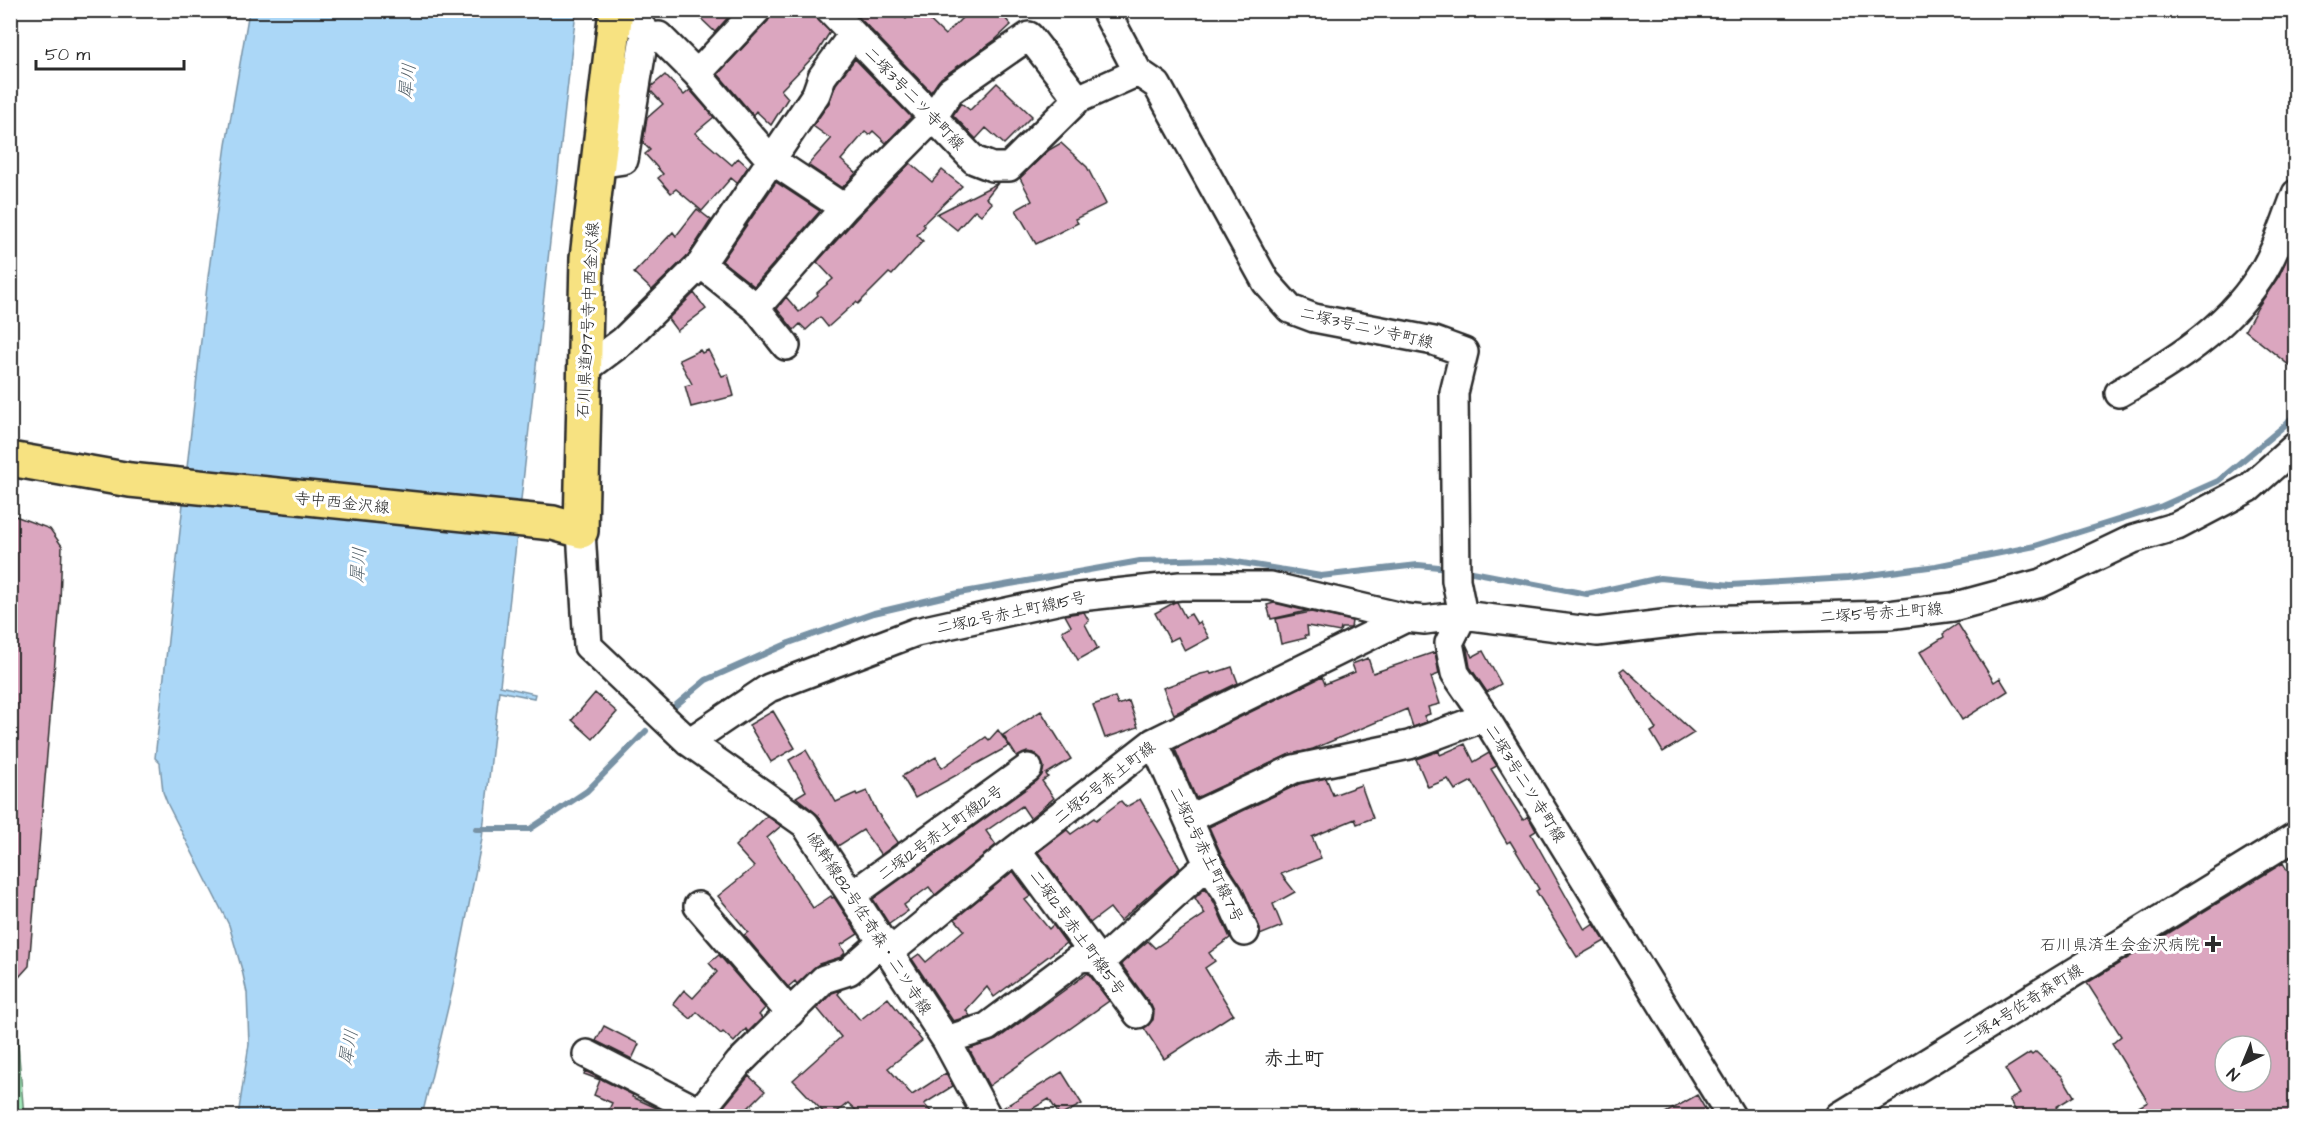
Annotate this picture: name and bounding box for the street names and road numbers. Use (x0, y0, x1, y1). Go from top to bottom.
street label: 二塚3号二ツ寺町線 (859, 42, 969, 155)
street label: 石川県道197号寺中西金沢線 (572, 221, 604, 419)
street label: 二塚3号二ツ寺町線 (1298, 302, 1436, 354)
street label: 寺中西金沢線 (293, 487, 391, 519)
street label: 二塚12号赤土町線15号 (934, 586, 1088, 640)
street label: 二塚5号赤土町線 (1819, 598, 1943, 628)
street label: 二塚3号二ツ寺町線 (1480, 720, 1571, 847)
street label: 二塚5号赤土町線 (1049, 736, 1160, 829)
street label: 二塚12号赤土町線12号 (873, 780, 1008, 886)
street label: 二塚12号赤土町線7号 (1164, 783, 1249, 926)
street label: 1級幹線82号佐奇森・二ツ寺線 (802, 828, 937, 1019)
street label: 二塚12号赤土町線5号 (1024, 865, 1130, 1000)
street label: 二塚4号佐奇森町線 (1958, 959, 2087, 1051)

